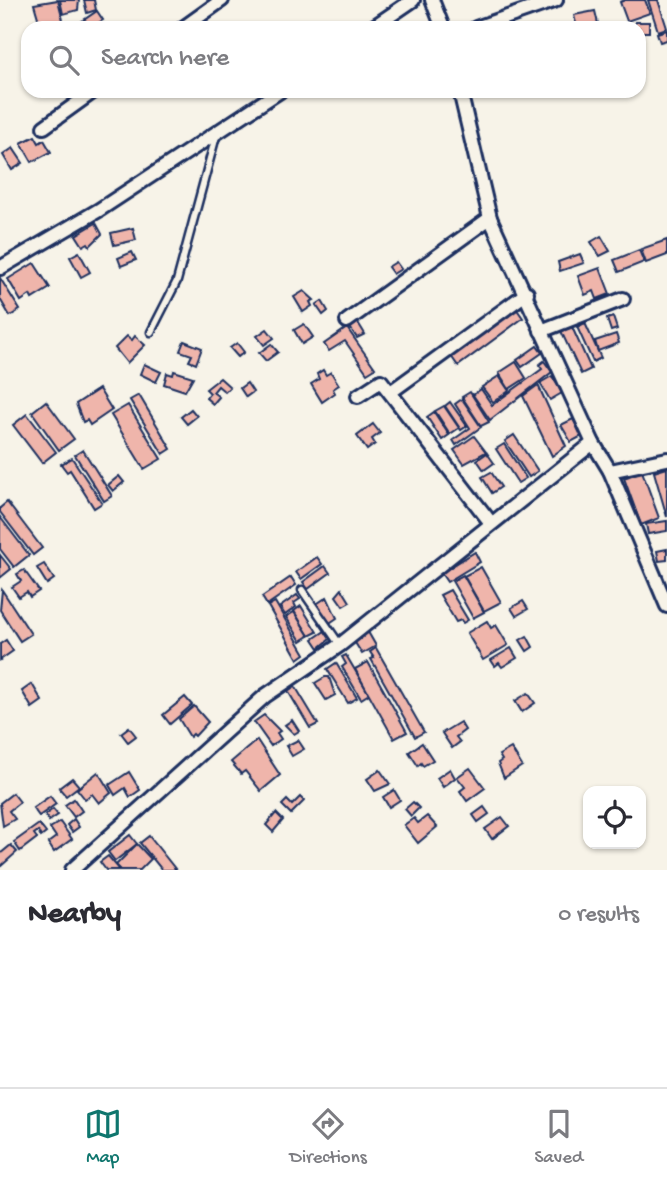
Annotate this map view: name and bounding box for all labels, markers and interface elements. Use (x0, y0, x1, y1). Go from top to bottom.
search box (21, 21, 646, 98)
icon: search (45, 41, 83, 79)
text: Search here (101, 44, 229, 75)
map controls (583, 786, 646, 849)
button: locate (583, 786, 646, 849)
text: Nearby (28, 898, 121, 933)
text: 0 results (558, 902, 639, 929)
tab: Map (84, 1105, 122, 1170)
tab: Directions (290, 1105, 367, 1170)
tab: Saved (534, 1105, 583, 1170)

